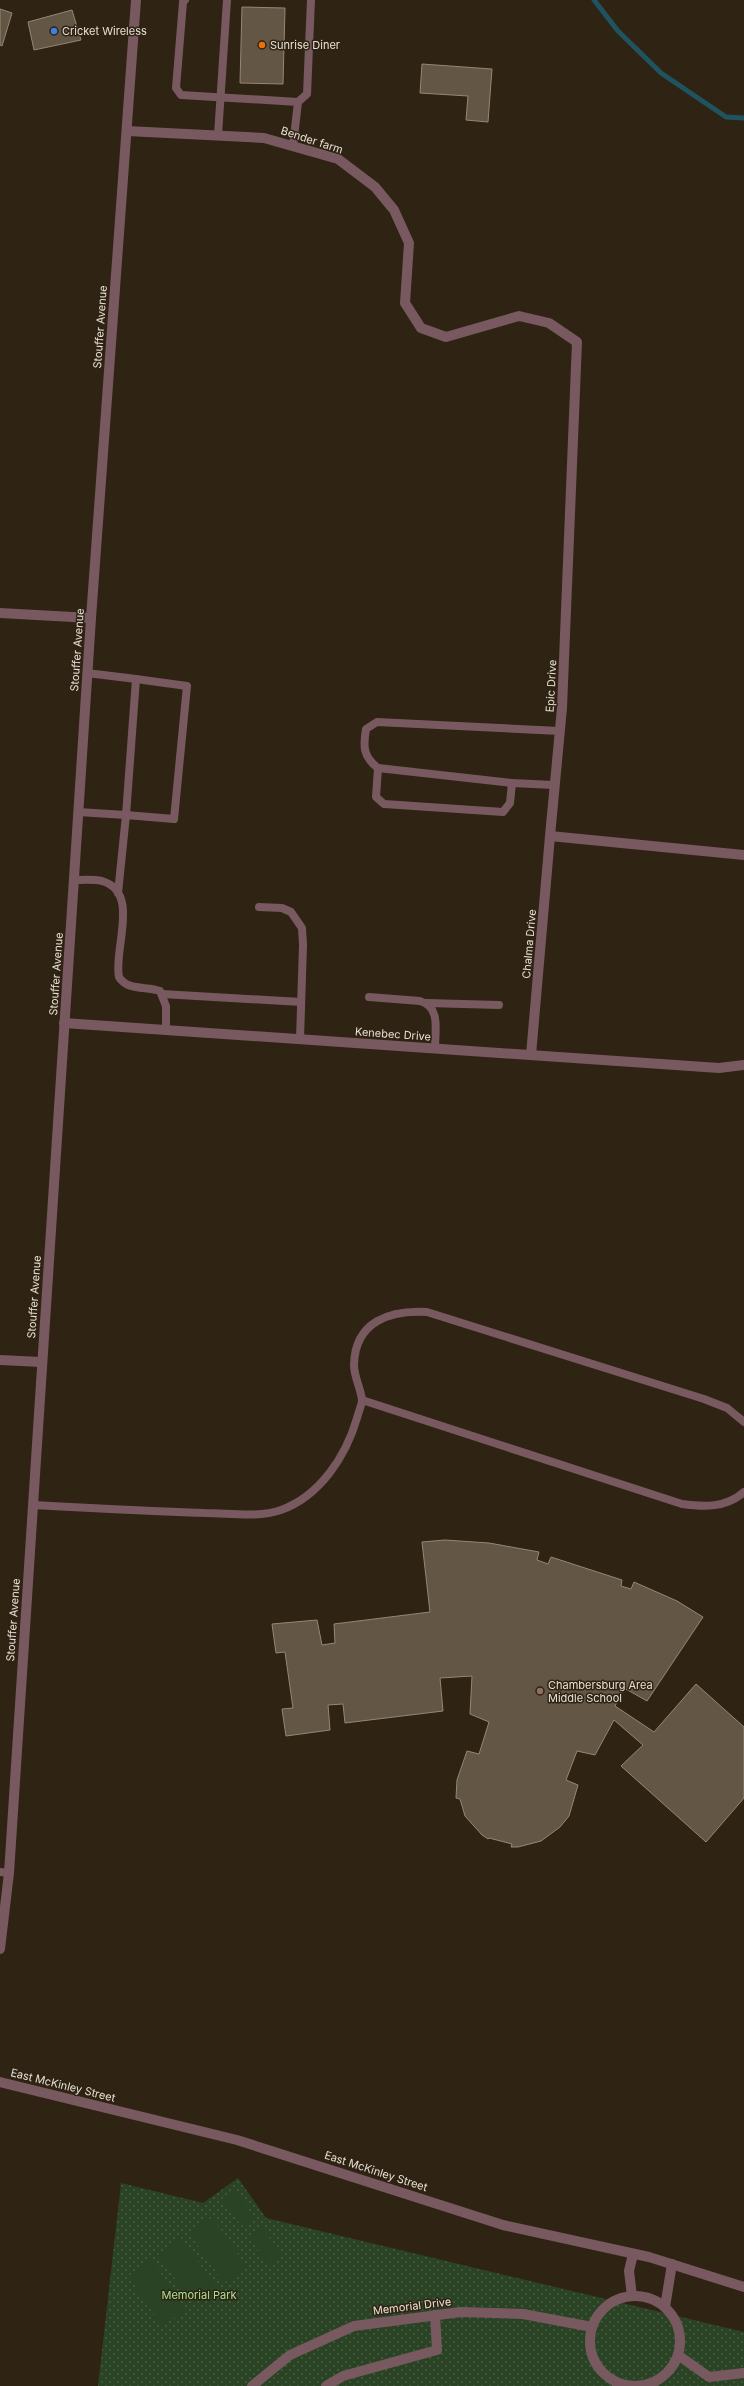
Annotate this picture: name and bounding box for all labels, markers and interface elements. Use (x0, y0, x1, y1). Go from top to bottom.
place label: Cricket Wireless (62, 24, 147, 38)
marker: Cricket Wireless (49, 26, 59, 36)
place label: Sunrise Diner (270, 38, 340, 52)
marker: Sunrise Diner (257, 40, 267, 50)
street label: Bender farm (279, 123, 345, 157)
street label: Stouffer Avenue (90, 285, 110, 369)
street label: Stouffer Avenue (67, 608, 87, 692)
street label: Epic Drive (543, 659, 559, 713)
street label: Chalma Drive (519, 909, 539, 979)
street label: Stouffer Avenue (46, 932, 66, 1016)
street label: Kenebec Drive (355, 1024, 431, 1044)
street label: Stouffer Avenue (24, 1255, 44, 1339)
street label: Stouffer Avenue (3, 1578, 23, 1662)
place label: Chambersburg Area Middle School (548, 1678, 653, 1705)
marker: Chambersburg Area Middle School (535, 1686, 545, 1696)
street label: East McKinley Street (9, 2065, 117, 2105)
street label: East McKinley Street (323, 2148, 430, 2194)
park label: Memorial Park (161, 2288, 237, 2302)
street label: Memorial Drive (372, 2294, 452, 2318)

